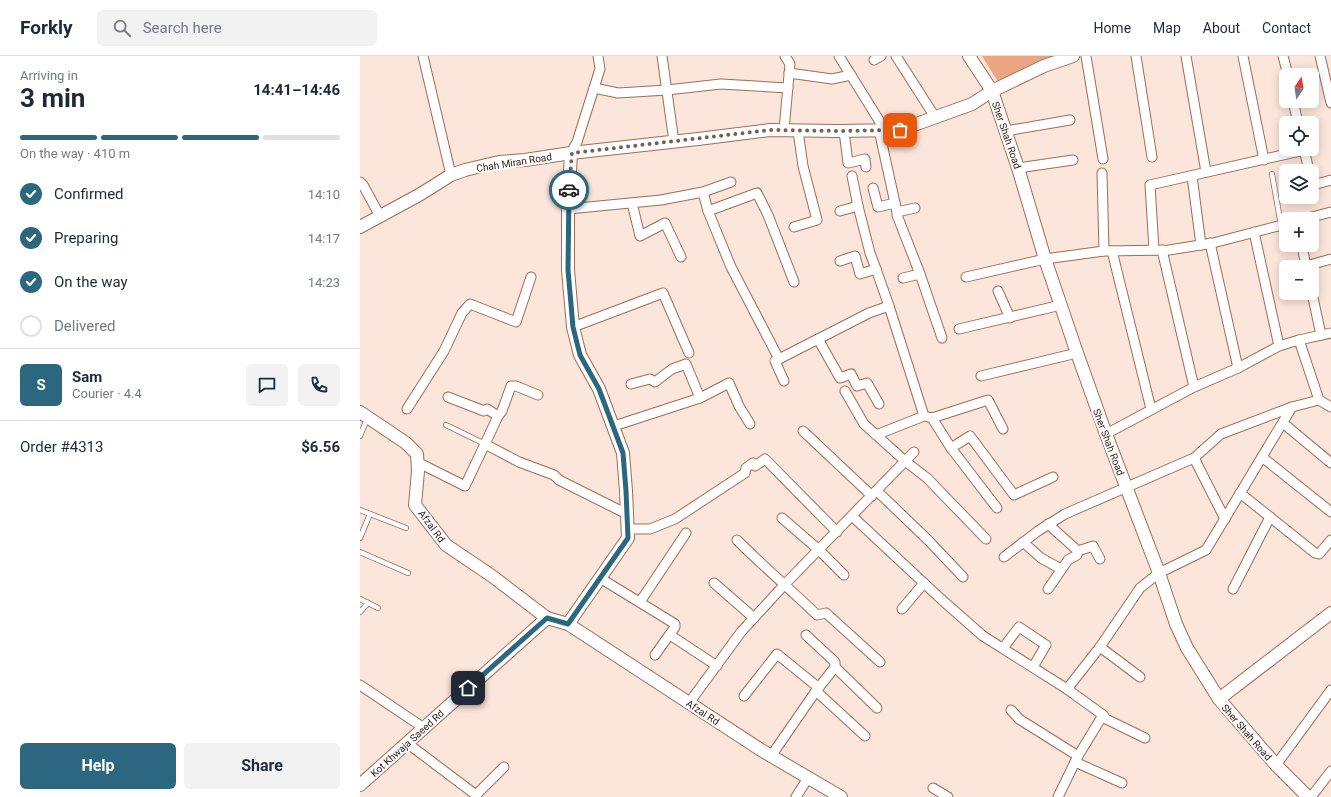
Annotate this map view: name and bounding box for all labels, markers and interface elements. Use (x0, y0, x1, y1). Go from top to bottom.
search box (97, 10, 377, 46)
text: Forkly (20, 16, 73, 39)
icon: search (111, 17, 133, 39)
text: Search here (143, 19, 222, 37)
text: Home (1093, 20, 1131, 36)
text: Map (1153, 20, 1181, 36)
text: About (1203, 20, 1240, 36)
text: Contact (1262, 20, 1311, 36)
text: Arriving in (20, 68, 78, 83)
north arrow (1279, 68, 1319, 108)
map controls (1279, 68, 1319, 300)
text: 14:41–14:46 (253, 81, 340, 99)
text: 3 min (20, 83, 85, 113)
street label: Sher Shah Road (990, 100, 1023, 170)
pin (883, 113, 917, 147)
button: locate (1279, 116, 1319, 156)
icon: bag (889, 119, 911, 141)
text: On the way · 410 m (20, 146, 130, 161)
street label: Chah Miran Road (476, 151, 553, 174)
button: layers (1279, 164, 1319, 204)
courier (549, 170, 589, 210)
icon: car (558, 179, 580, 201)
icon: check (20, 183, 42, 205)
text: Confirmed (54, 185, 124, 203)
text: 14:10 (308, 187, 340, 202)
button: + (1279, 212, 1319, 252)
icon: check (20, 227, 42, 249)
text: Preparing (54, 229, 118, 247)
text: 14:17 (308, 231, 340, 246)
button: − (1279, 260, 1319, 300)
icon: check (20, 271, 42, 293)
text: On the way (54, 273, 128, 291)
text: 14:23 (308, 275, 340, 290)
text: Delivered (54, 317, 116, 335)
button: chat (246, 364, 288, 406)
button: phone (298, 364, 340, 406)
text: Sam (72, 368, 102, 386)
text: S (36, 376, 46, 394)
text: Courier · 4.4 (72, 386, 142, 401)
street label: Sher Shah Road (1091, 407, 1126, 477)
text: Order #4313 (20, 438, 103, 456)
text: $6.56 (301, 438, 340, 456)
street label: Afzal Rd (416, 508, 447, 544)
pin (451, 671, 485, 705)
icon: home (457, 677, 479, 699)
street label: Afzal Rd (684, 698, 721, 727)
street label: Sher Shah Road (1219, 702, 1274, 763)
street label: Kot Khwaja Saeed Rd (369, 708, 446, 779)
button: Help (20, 743, 176, 789)
button: Share (184, 743, 340, 789)

